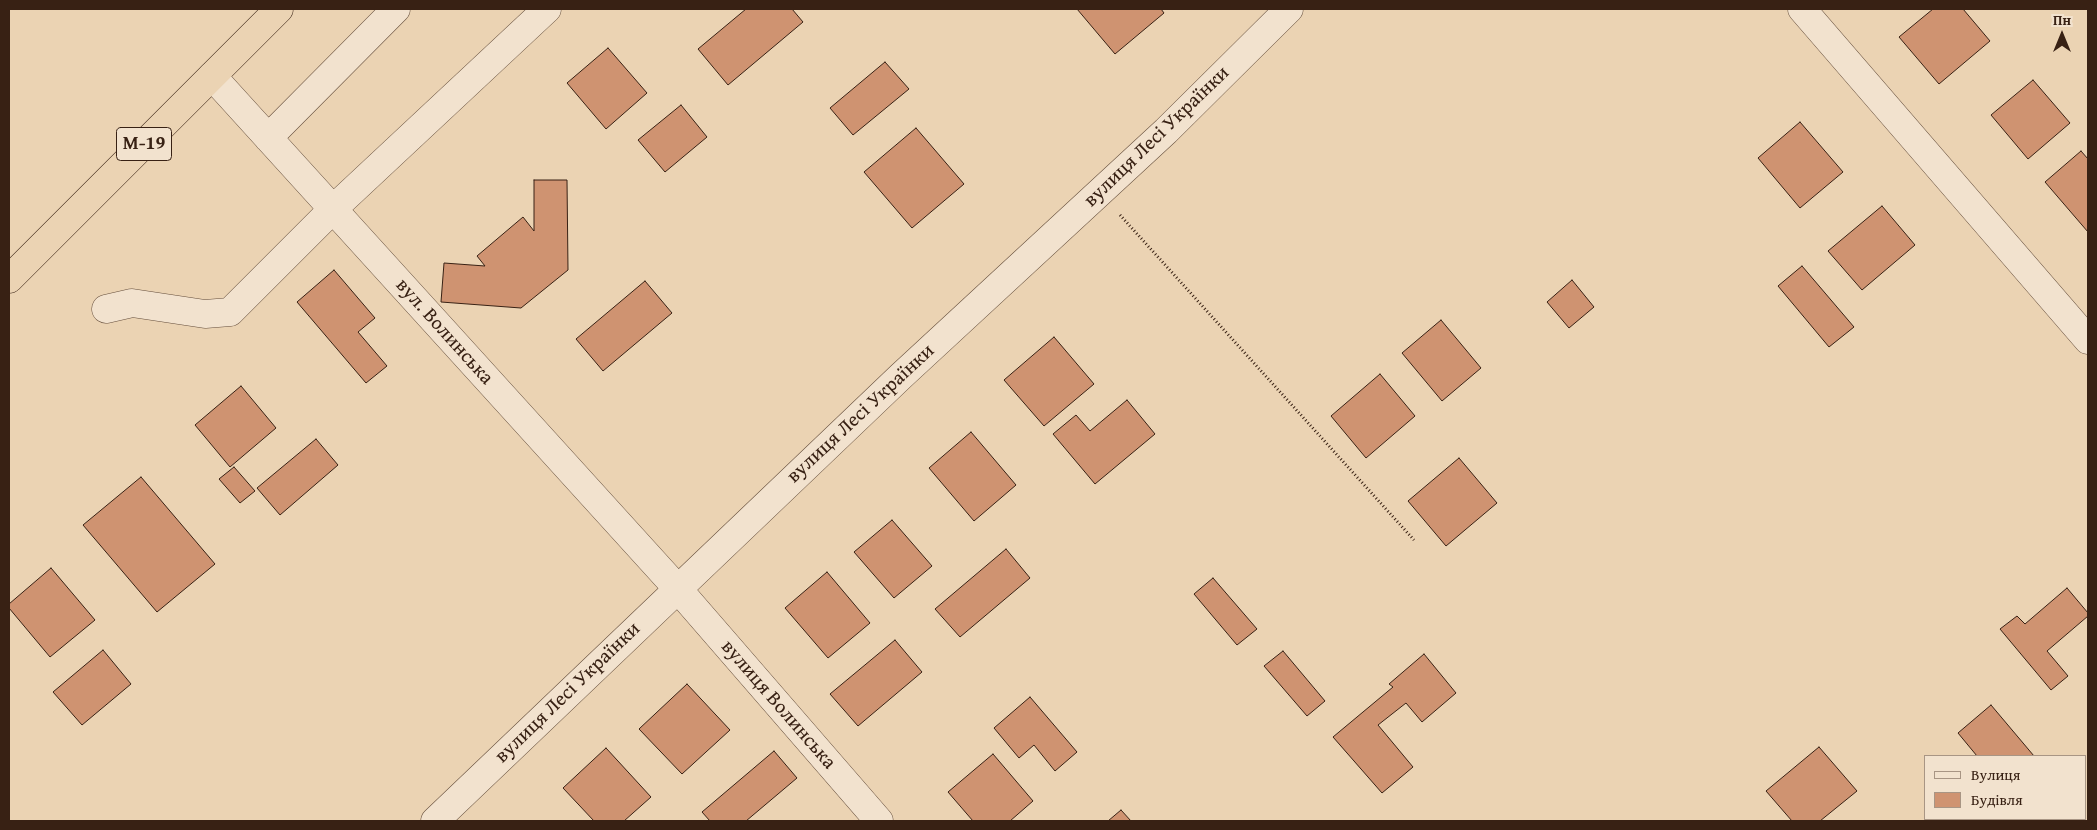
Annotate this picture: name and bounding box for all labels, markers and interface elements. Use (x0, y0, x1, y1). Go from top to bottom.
north arrow (2037, 10, 2087, 60)
text: Пн (2053, 10, 2071, 30)
street label: вулиця Лесі Українки (1079, 61, 1235, 213)
road number: М-19 (116, 128, 172, 160)
street label: вул. Волинська (390, 274, 498, 390)
street label: вулиця Лесі Українки (782, 339, 940, 489)
street label: вулиця Лесі Українки (490, 617, 646, 769)
street label: вулиця Волинська (715, 636, 841, 774)
legend (1924, 755, 2087, 820)
text: Вулиця (1971, 764, 2020, 785)
text: Будівля (1971, 789, 2023, 810)

